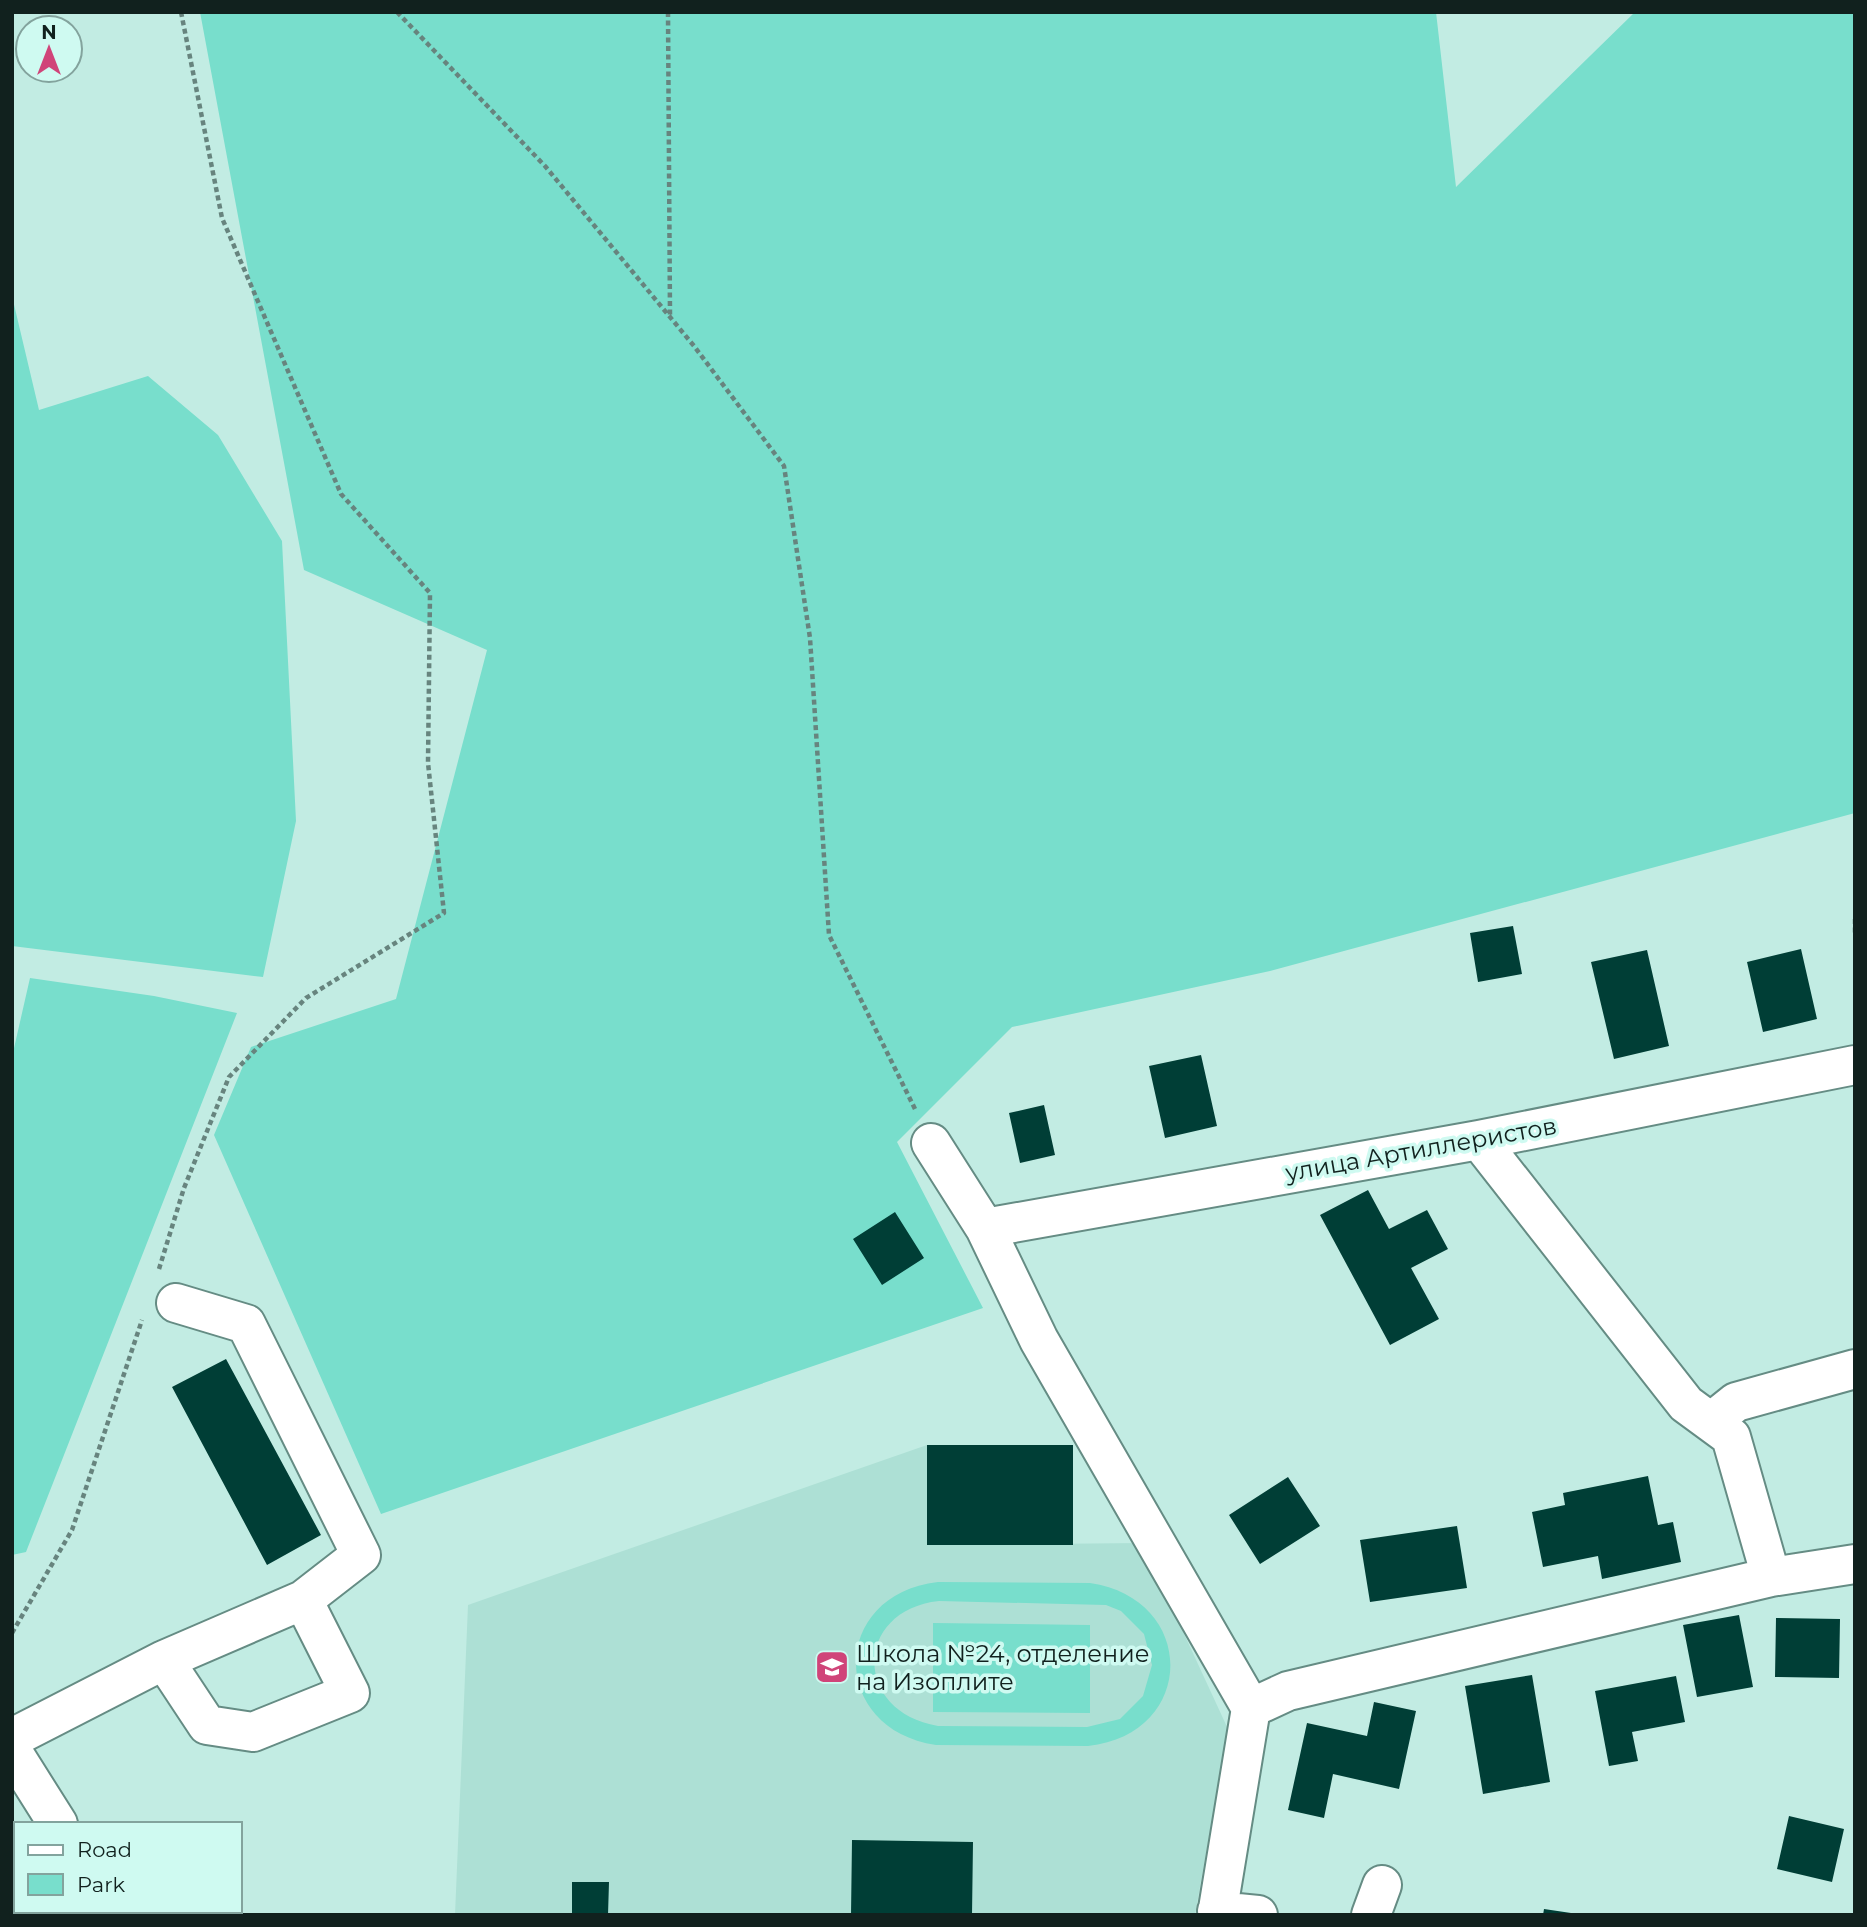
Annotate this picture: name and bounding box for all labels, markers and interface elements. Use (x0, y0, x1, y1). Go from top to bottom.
north arrow (14, 14, 84, 84)
text: N (41, 21, 57, 44)
street label: улица Артиллеристов (1282, 1111, 1559, 1187)
place label: Школа №24, отделение на Изоплите (856, 1639, 1150, 1696)
school or university icon: Школа №24, отделение на Изоплите (813, 1648, 851, 1686)
legend (14, 1822, 242, 1913)
text: Road (77, 1837, 132, 1862)
text: Park (77, 1872, 125, 1897)

